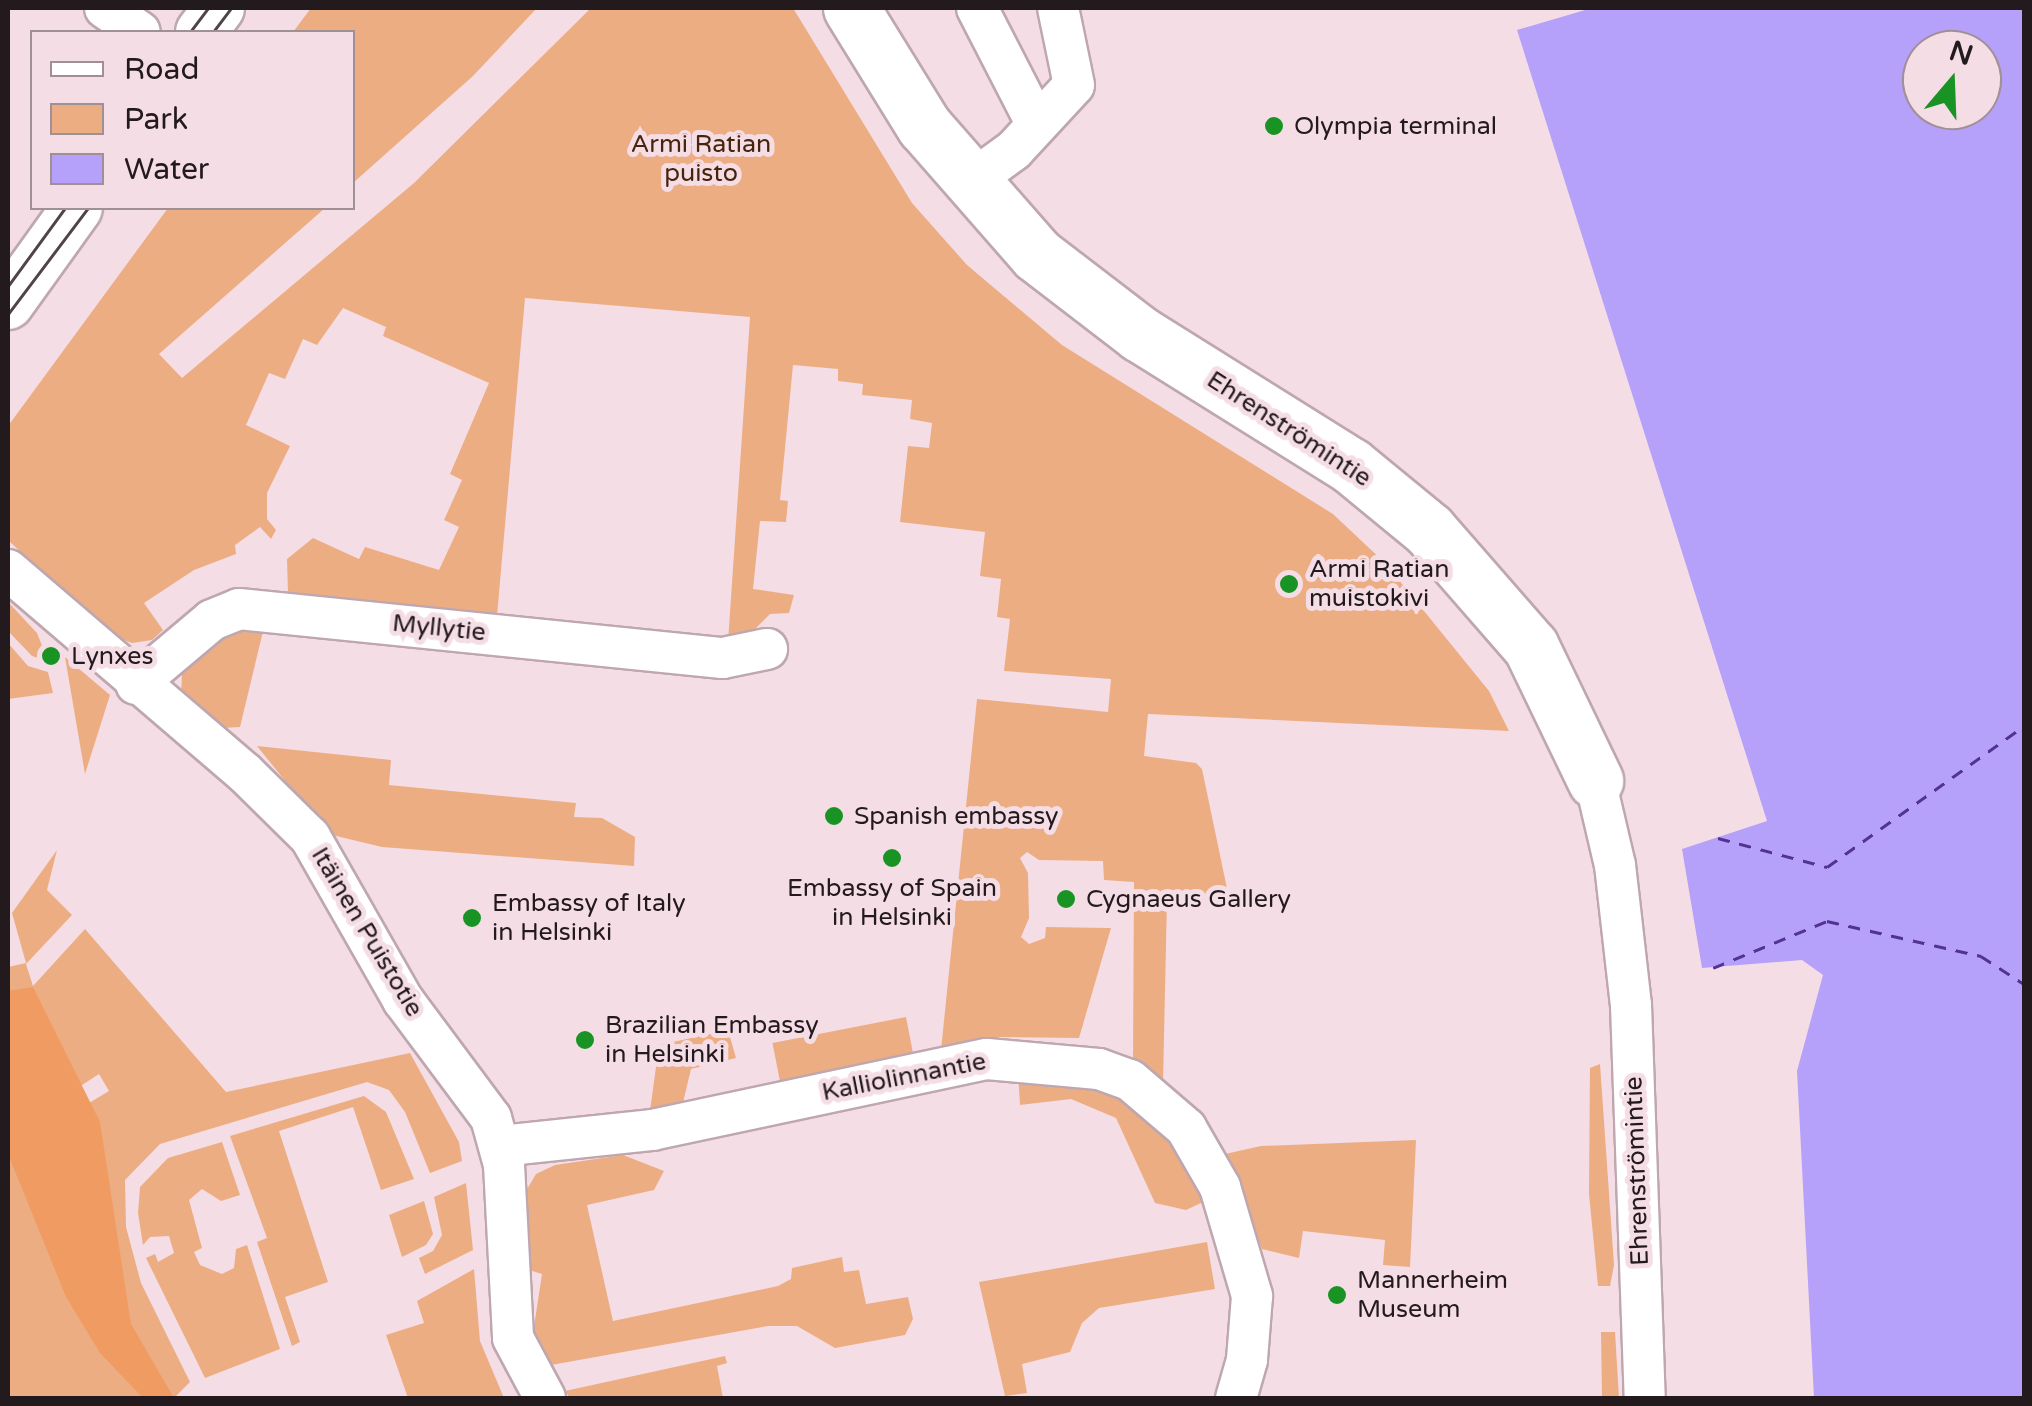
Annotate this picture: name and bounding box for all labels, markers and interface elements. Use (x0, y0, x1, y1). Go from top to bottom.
legend (30, 30, 355, 210)
north arrow (1902, 30, 2002, 130)
text: N (1945, 34, 1977, 73)
text: Road (124, 51, 199, 88)
text: Park (124, 101, 188, 138)
place label: Olympia terminal (1294, 111, 1497, 141)
marker: Olympia terminal (1263, 115, 1285, 137)
park label: Armi Ratian puisto (631, 130, 771, 189)
text: Water (124, 151, 209, 188)
street label: Ehrenströmintie (1201, 365, 1377, 493)
place label: Armi Ratian muistokivi (1309, 555, 1449, 614)
marker: Armi Ratian muistokivi (1278, 573, 1300, 595)
street label: Myllytie (391, 608, 487, 648)
place label: Lynxes (71, 641, 153, 671)
marker: Lynxes (40, 645, 62, 667)
place label: Spanish embassy (854, 801, 1058, 831)
marker: Spanish embassy (823, 805, 845, 827)
street label: Itäinen Puistotie (305, 842, 429, 1022)
marker: Embassy of Spain in Helsinki (881, 847, 903, 869)
place label: Embassy of Spain in Helsinki (787, 874, 997, 933)
place label: Cygnaeus Gallery (1086, 884, 1291, 914)
marker: Cygnaeus Gallery (1055, 888, 1077, 910)
place label: Embassy of Italy in Helsinki (492, 889, 686, 948)
marker: Embassy of Italy in Helsinki (461, 907, 483, 929)
place label: Brazilian Embassy in Helsinki (605, 1011, 819, 1070)
marker: Brazilian Embassy in Helsinki (574, 1029, 596, 1051)
street label: Kalliolinnantie (819, 1046, 989, 1108)
street label: Ehrenströmintie (1619, 1076, 1655, 1266)
place label: Mannerheim Museum (1357, 1266, 1508, 1325)
marker: Mannerheim Museum (1326, 1284, 1348, 1306)

